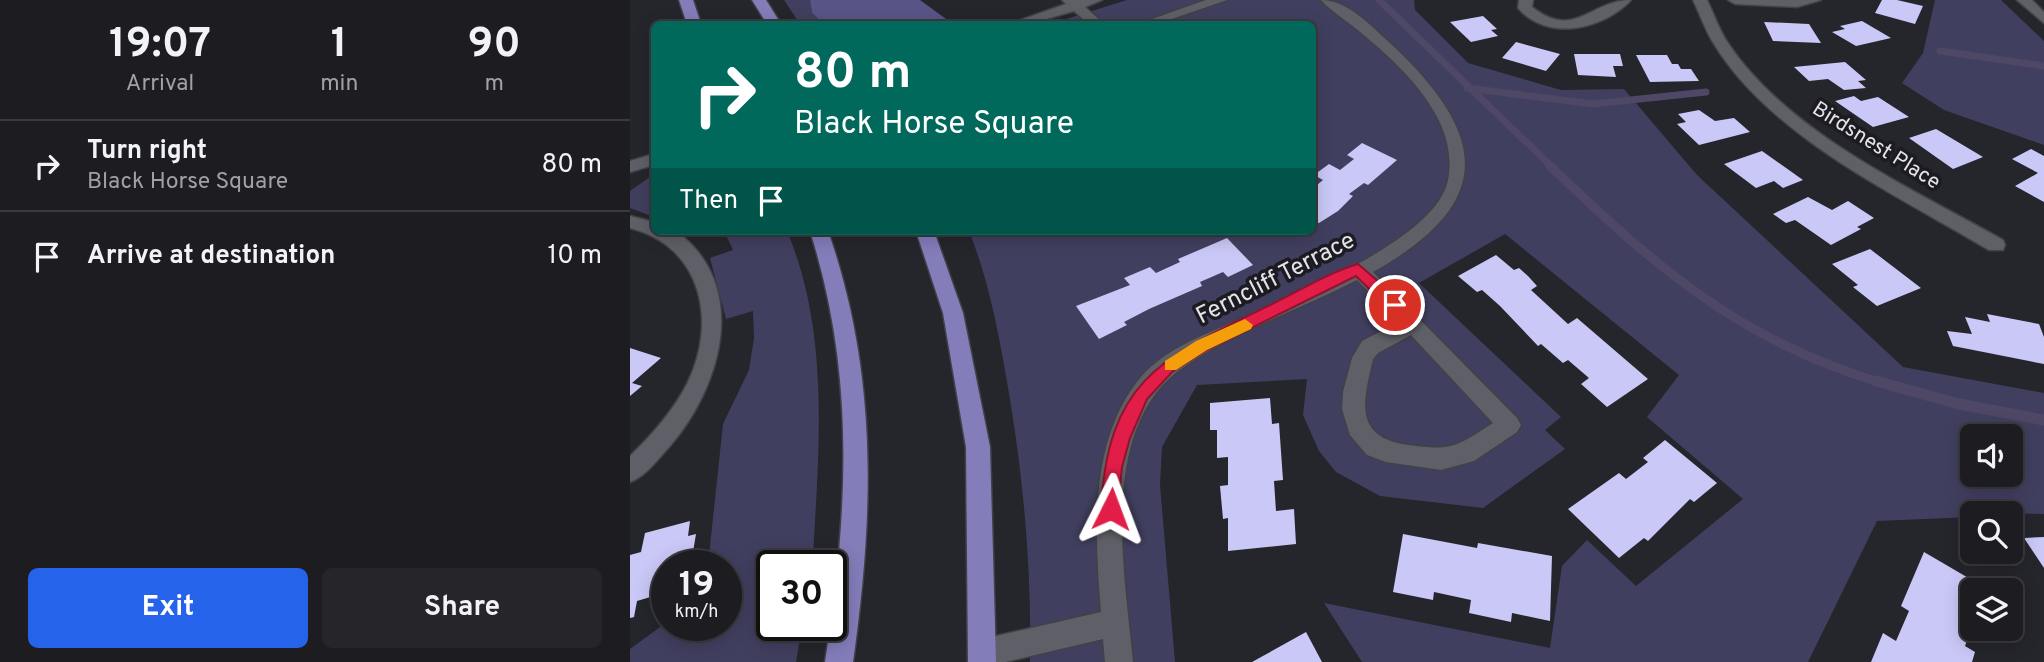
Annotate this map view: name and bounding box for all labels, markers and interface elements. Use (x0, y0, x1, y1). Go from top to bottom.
text: 19:07 (109, 19, 211, 72)
text: 1 (331, 19, 348, 72)
text: 90 (467, 19, 521, 72)
text: 80 m (794, 44, 911, 106)
icon: right (679, 49, 770, 140)
text: Arrival (126, 70, 194, 99)
text: min (320, 70, 358, 99)
text: m (484, 70, 504, 99)
street label: Birdsnest Place (1807, 96, 1945, 196)
text: Black Horse Square (794, 105, 1074, 145)
text: Turn right (87, 135, 207, 168)
icon: right (28, 147, 66, 185)
text: 80 m (542, 149, 602, 182)
text: Black Horse Square (87, 168, 288, 197)
icon: arrive (752, 182, 790, 220)
text: Then (679, 185, 738, 218)
street label: Ferncliff Terrace (1192, 226, 1360, 332)
icon: arrive (28, 238, 66, 276)
text: Arrive at destination (87, 240, 335, 273)
text: 10 m (547, 240, 602, 273)
pin (1365, 275, 1425, 335)
icon: arrive (1376, 286, 1414, 324)
map controls (1960, 424, 2023, 641)
button: sound (1960, 424, 2023, 487)
position arrow (1074, 472, 1148, 546)
button: search (1960, 501, 2023, 564)
speed limit sign: 30 (756, 550, 847, 641)
text: 19 (679, 564, 714, 608)
button: Exit (28, 568, 308, 648)
button: Share (322, 568, 602, 648)
button: layers (1960, 578, 2023, 641)
text: km/h (675, 601, 718, 624)

